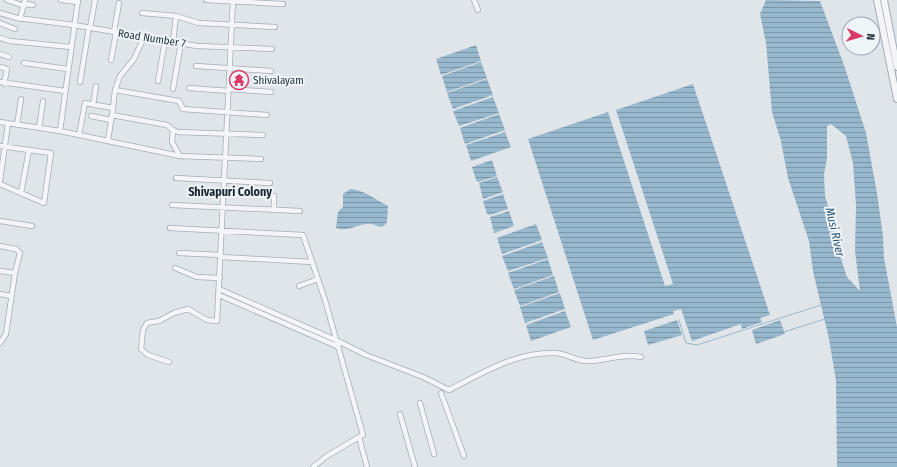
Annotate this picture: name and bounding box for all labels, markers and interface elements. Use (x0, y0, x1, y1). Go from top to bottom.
north arrow (841, 16, 881, 56)
street label: Road Number 7 (117, 27, 187, 50)
text: N (864, 33, 877, 41)
temple icon: Shivalayam (228, 69, 250, 91)
place label: Shivalayam (253, 74, 304, 87)
district label: Shivapuri Colony (188, 185, 272, 199)
water label: Musi River (823, 206, 848, 259)

